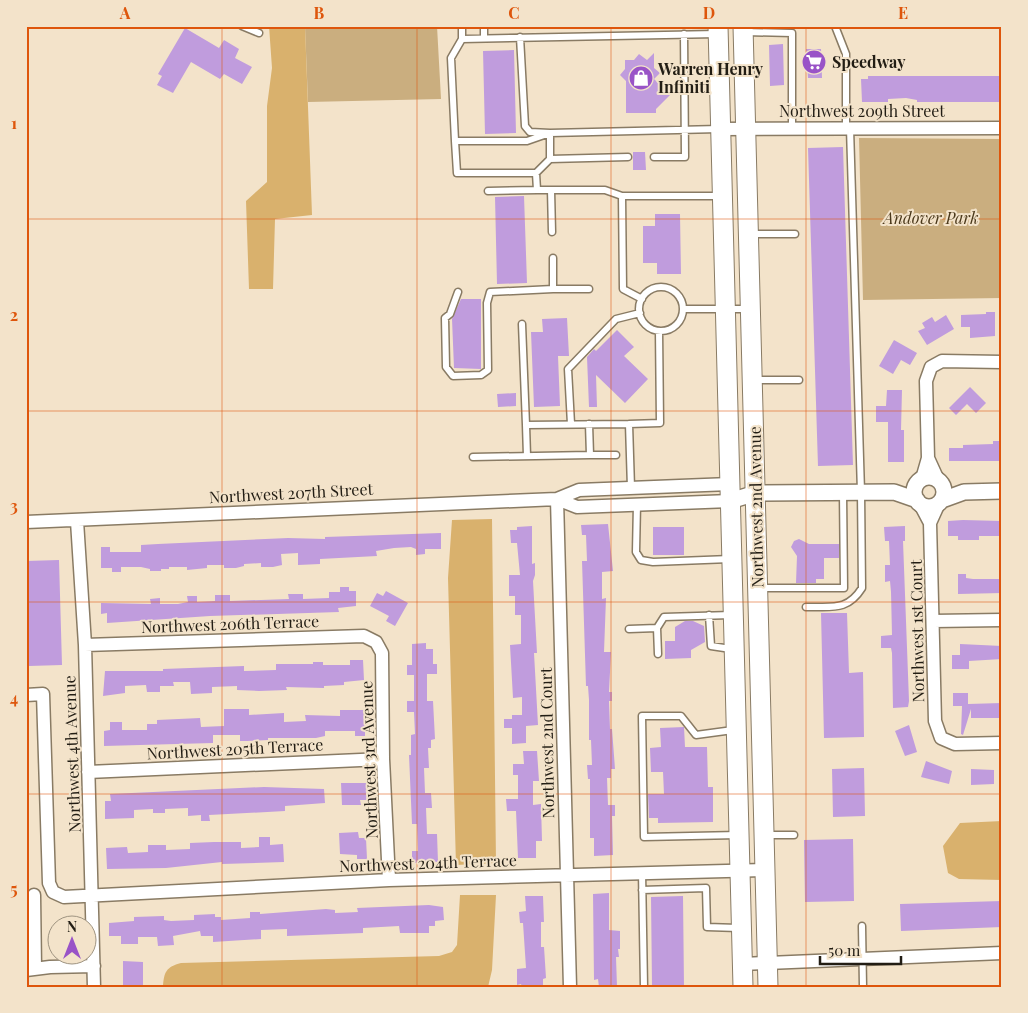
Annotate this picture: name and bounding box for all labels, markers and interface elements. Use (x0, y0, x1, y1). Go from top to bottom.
text: A (119, 2, 131, 23)
text: B (314, 2, 325, 23)
text: C (508, 2, 520, 23)
text: D (703, 2, 715, 23)
text: E (898, 2, 908, 23)
supermarket icon: Speedway (801, 49, 827, 75)
place label: Speedway (832, 51, 906, 72)
place label: Warren Henry Infiniti (657, 58, 764, 97)
shop icon: Warren Henry Infiniti (628, 65, 654, 91)
street label: Northwest 209th Street (779, 100, 945, 121)
text: 1 (11, 112, 17, 133)
park label: Andover Park (882, 207, 978, 228)
text: 2 (10, 304, 18, 325)
street label: Northwest 2nd Avenue (744, 426, 767, 588)
street label: Northwest 207th Street (208, 478, 374, 507)
text: 3 (10, 495, 18, 516)
street label: Northwest 1st Court (905, 559, 928, 703)
street label: Northwest 206th Terrace (141, 610, 319, 637)
street label: Northwest 2nd Court (535, 667, 558, 819)
street label: Northwest 4th Avenue (58, 675, 85, 833)
street label: Northwest 3rd Avenue (355, 681, 382, 839)
text: 4 (10, 687, 18, 708)
street label: Northwest 205th Terrace (146, 733, 324, 764)
street label: Northwest 204th Terrace (339, 849, 517, 876)
text: 5 (10, 878, 18, 899)
north arrow (48, 916, 98, 966)
text: N (67, 917, 77, 936)
scale bar (820, 933, 902, 965)
text: 50 m (828, 940, 861, 960)

